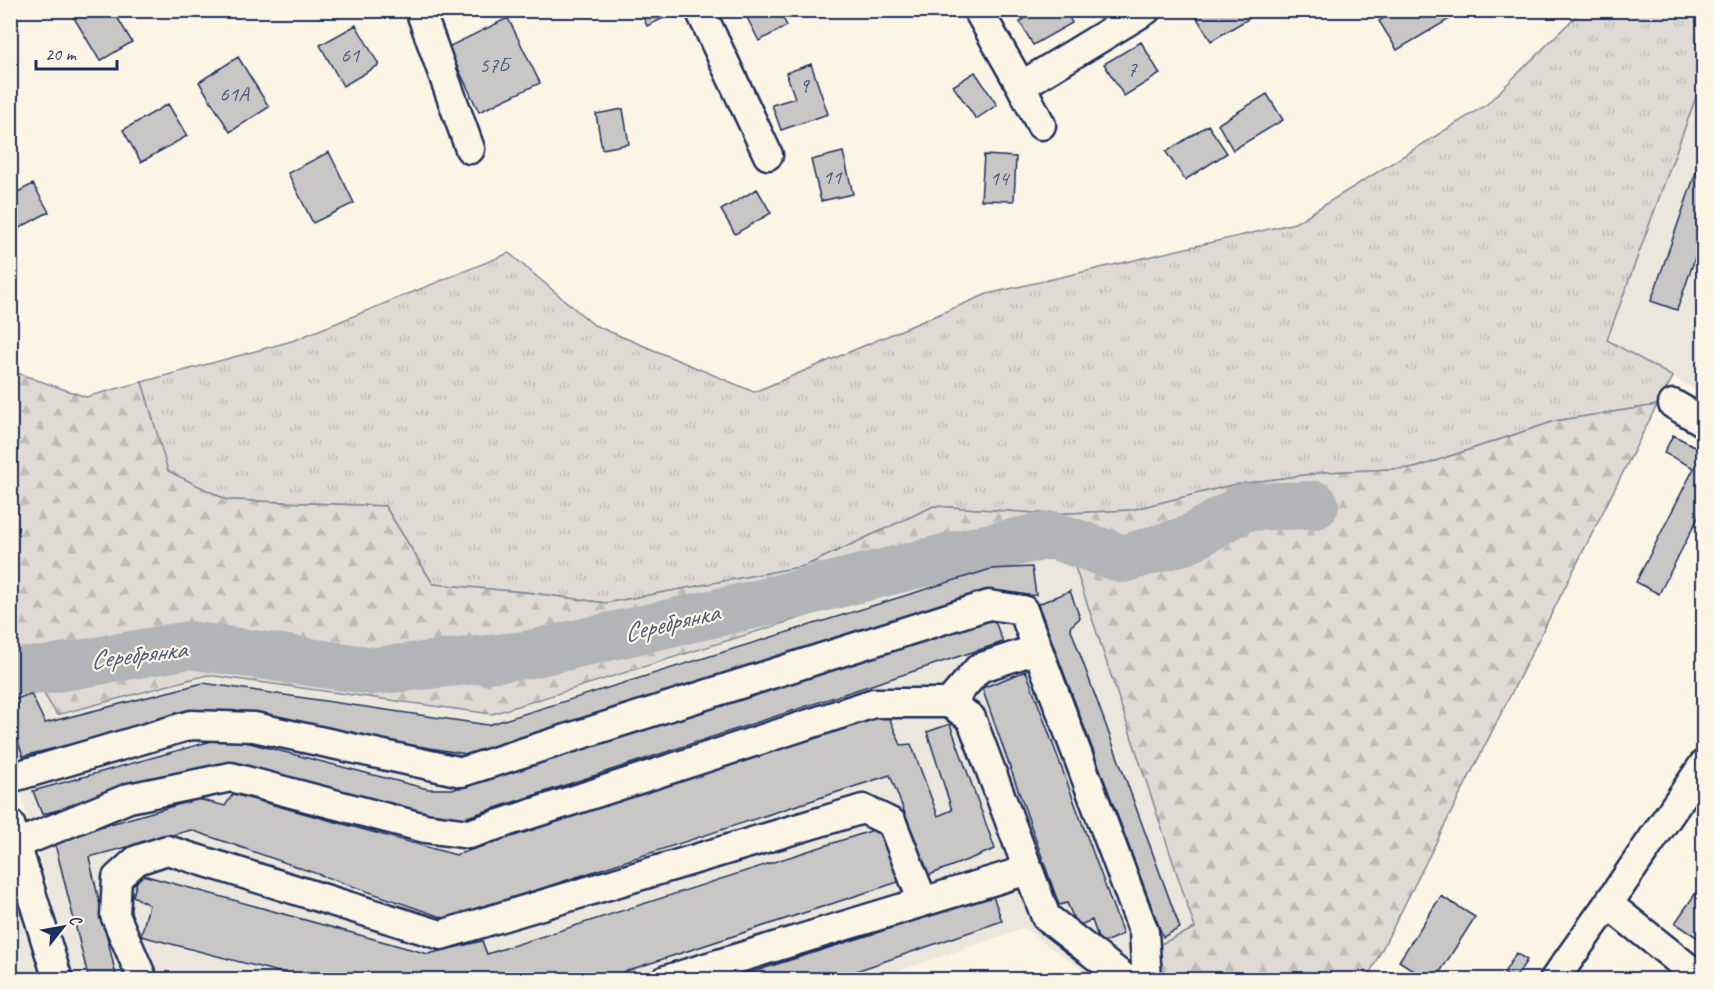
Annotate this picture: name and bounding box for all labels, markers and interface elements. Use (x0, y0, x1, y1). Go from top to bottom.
scale bar (36, 33, 117, 71)
house number: 61 (341, 42, 361, 68)
text: 20 m (45, 43, 78, 65)
house number: 57Б (479, 52, 512, 78)
house number: 7 (1127, 56, 1138, 82)
house number: 9 (799, 72, 810, 98)
house number: 61А (219, 81, 250, 107)
house number: 11 (823, 164, 843, 190)
house number: 14 (990, 165, 1011, 191)
water label: Серебрянка (620, 595, 724, 649)
water label: Серебрянка (88, 632, 191, 677)
north arrow (33, 897, 93, 957)
text: С (64, 911, 87, 930)

